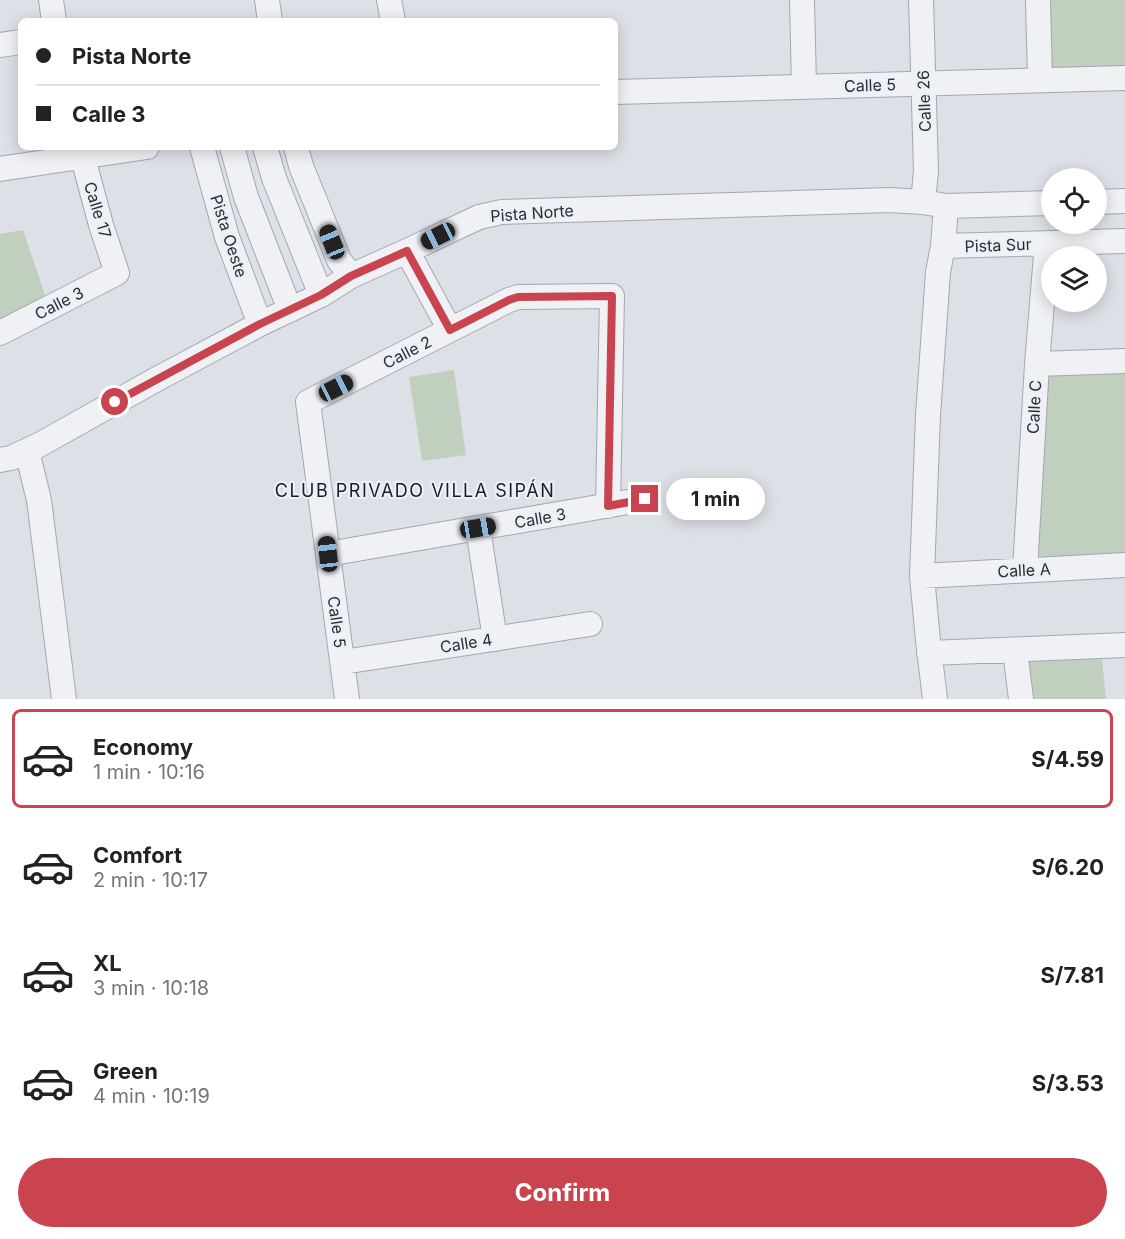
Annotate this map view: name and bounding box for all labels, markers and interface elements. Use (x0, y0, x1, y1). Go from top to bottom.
text: Pista Norte (72, 43, 191, 69)
street label: Calle 26 (913, 70, 935, 132)
street label: Calle 5 (844, 74, 896, 96)
text: Calle 3 (72, 101, 146, 127)
map controls (1041, 168, 1107, 312)
button: locate (1041, 168, 1107, 234)
street label: Calle 17 (80, 179, 116, 241)
street label: Pista Oeste (206, 192, 252, 280)
street label: Pista Norte (490, 200, 574, 226)
car (418, 220, 458, 252)
car (317, 222, 347, 262)
street label: Pista Sur (964, 234, 1032, 256)
button: layers (1041, 246, 1107, 312)
street label: Calle 3 (31, 282, 87, 324)
street label: Calle 2 (379, 331, 435, 373)
car (316, 372, 356, 404)
street label: Calle C (1023, 380, 1045, 434)
route start (101, 388, 128, 415)
callout: 1 min (666, 478, 765, 520)
district label: CLUB PRIVADO VILLA SIPÁN (275, 479, 555, 501)
route end (631, 485, 658, 512)
text: 1 min (691, 487, 740, 511)
street label: Calle 3 (513, 504, 567, 532)
car (459, 516, 497, 540)
car (317, 535, 339, 573)
street label: Calle A (997, 559, 1051, 581)
street label: Calle 5 (323, 595, 351, 649)
street label: Calle 4 (438, 629, 494, 657)
icon: car (21, 732, 75, 786)
text: Economy (93, 734, 193, 760)
text: S/4.59 (1031, 746, 1104, 772)
text: 1 min · 10:16 (93, 760, 205, 784)
icon: car (21, 840, 75, 894)
text: Comfort (93, 842, 182, 868)
text: S/6.20 (1031, 854, 1104, 880)
text: 2 min · 10:17 (93, 868, 208, 892)
icon: car (21, 948, 75, 1002)
text: XL (93, 950, 122, 976)
text: S/7.81 (1040, 962, 1104, 988)
text: 3 min · 10:18 (93, 976, 209, 1000)
icon: car (21, 1056, 75, 1110)
text: Green (93, 1058, 158, 1084)
text: S/3.53 (1032, 1070, 1104, 1096)
text: 4 min · 10:19 (93, 1084, 210, 1108)
button: Confirm (18, 1158, 1107, 1227)

